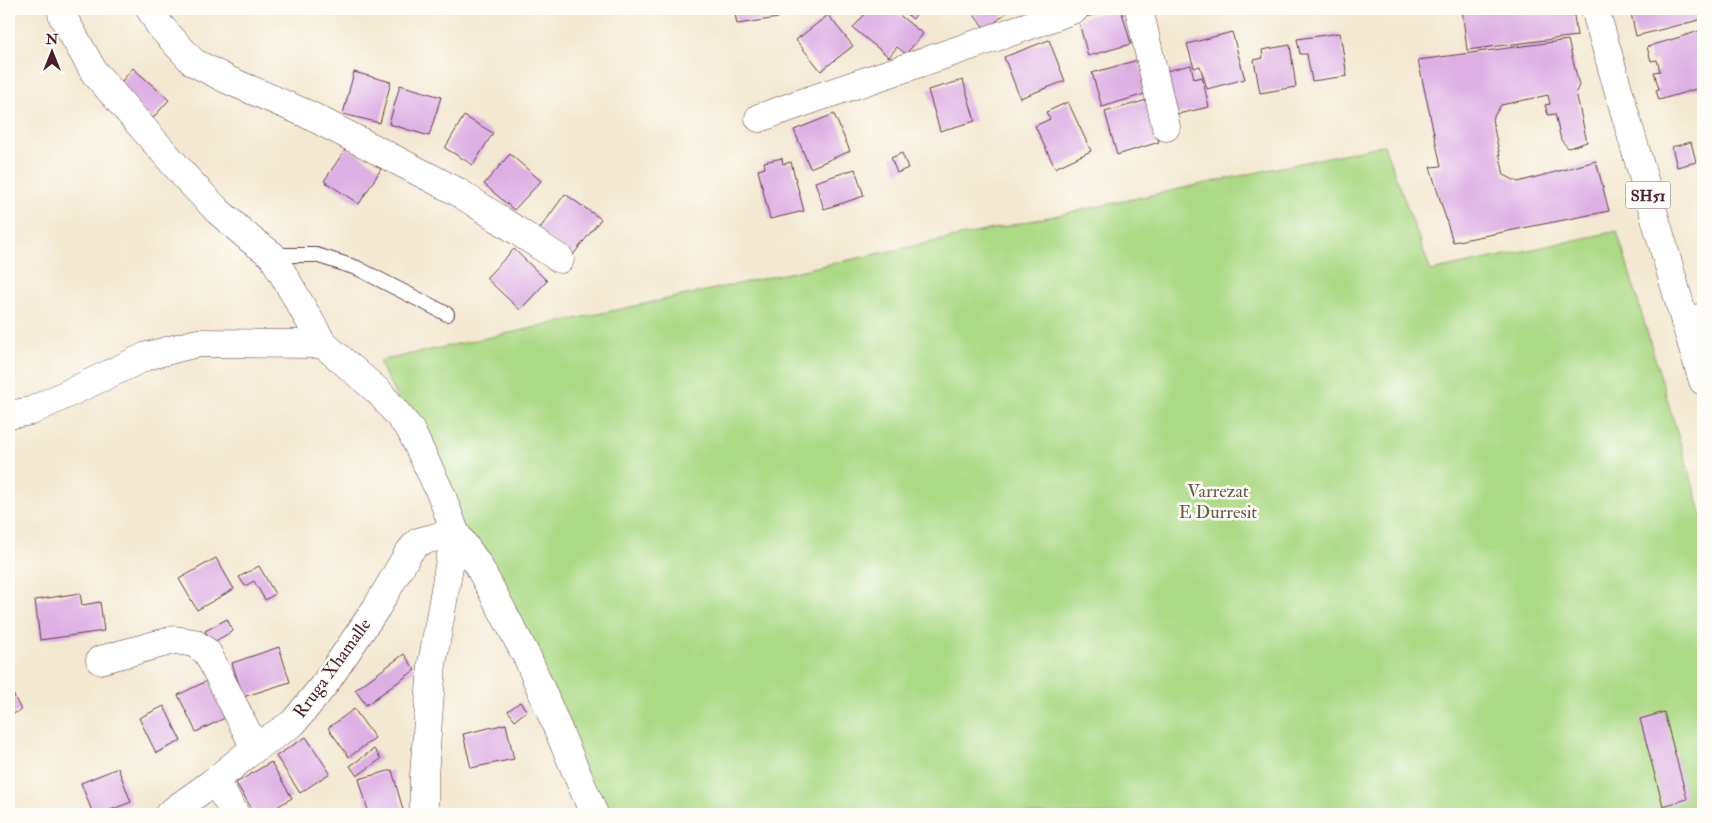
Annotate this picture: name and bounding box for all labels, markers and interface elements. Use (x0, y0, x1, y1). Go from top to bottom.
north arrow (28, 28, 78, 78)
text: N (45, 31, 59, 48)
road number: SH51 (1626, 182, 1670, 208)
park label: Varrezat E Durresit (1179, 480, 1257, 524)
street label: Rruga Xhamalle (288, 614, 377, 723)

